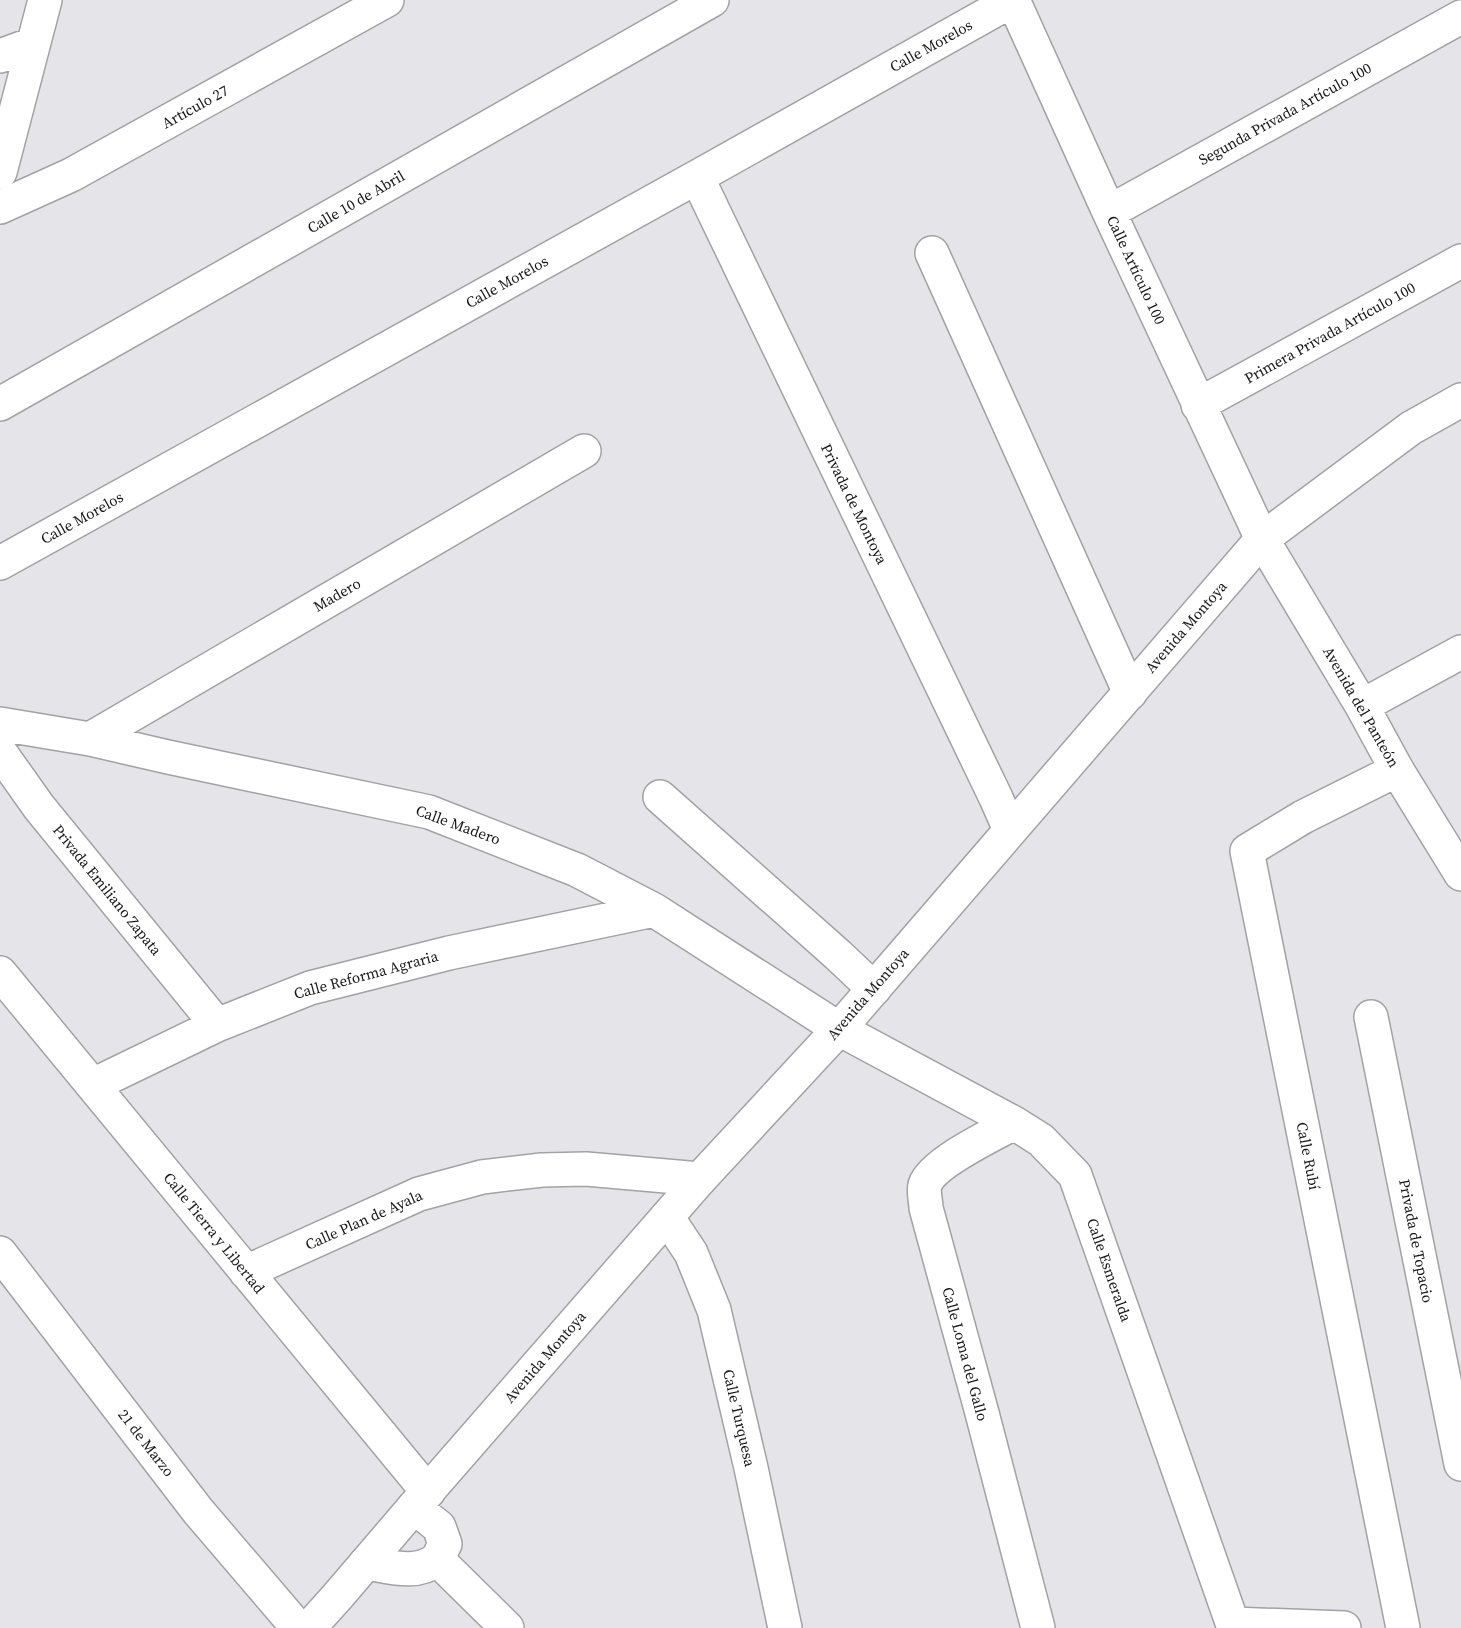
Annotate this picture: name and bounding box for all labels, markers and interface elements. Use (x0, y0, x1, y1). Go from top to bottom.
street label: Calle Morelos (886, 14, 976, 77)
street label: Segunda Privada Artículo 100 (1194, 57, 1375, 170)
street label: Artículo 27 (158, 80, 232, 133)
street label: Calle 10 de Abril (303, 165, 409, 238)
street label: Calle Artículo 100 (1102, 212, 1171, 328)
street label: Calle Morelos (462, 250, 552, 313)
street label: Primera Privada Artículo 100 (1241, 277, 1419, 388)
street label: Privada de Montoya (816, 440, 893, 568)
street label: Calle Morelos (37, 486, 127, 549)
street label: Madero (309, 573, 364, 617)
street label: Avenida Montoya (1140, 576, 1232, 677)
street label: Avenida del Panteón (1318, 642, 1405, 771)
street label: Calle Madero (413, 800, 503, 850)
street label: Privada Emiliano Zapata (48, 820, 167, 960)
street label: Avenida Montoya (822, 943, 914, 1044)
street label: Calle Reforma Agraria (291, 945, 441, 1004)
street label: Calle Rubí (1292, 1120, 1325, 1192)
street label: Calle Tierra y Libertad (159, 1168, 270, 1298)
street label: Privada de Topacio (1394, 1177, 1439, 1305)
street label: Calle Plan de Ayala (302, 1184, 426, 1255)
street label: Calle Esmeralda (1082, 1215, 1137, 1325)
street label: Calle Loma del Gallo (937, 1284, 993, 1423)
street label: Avenida Montoya (499, 1306, 591, 1407)
street label: Calle Turquesa (718, 1367, 761, 1469)
street label: 21 de Marzo (113, 1405, 179, 1481)

